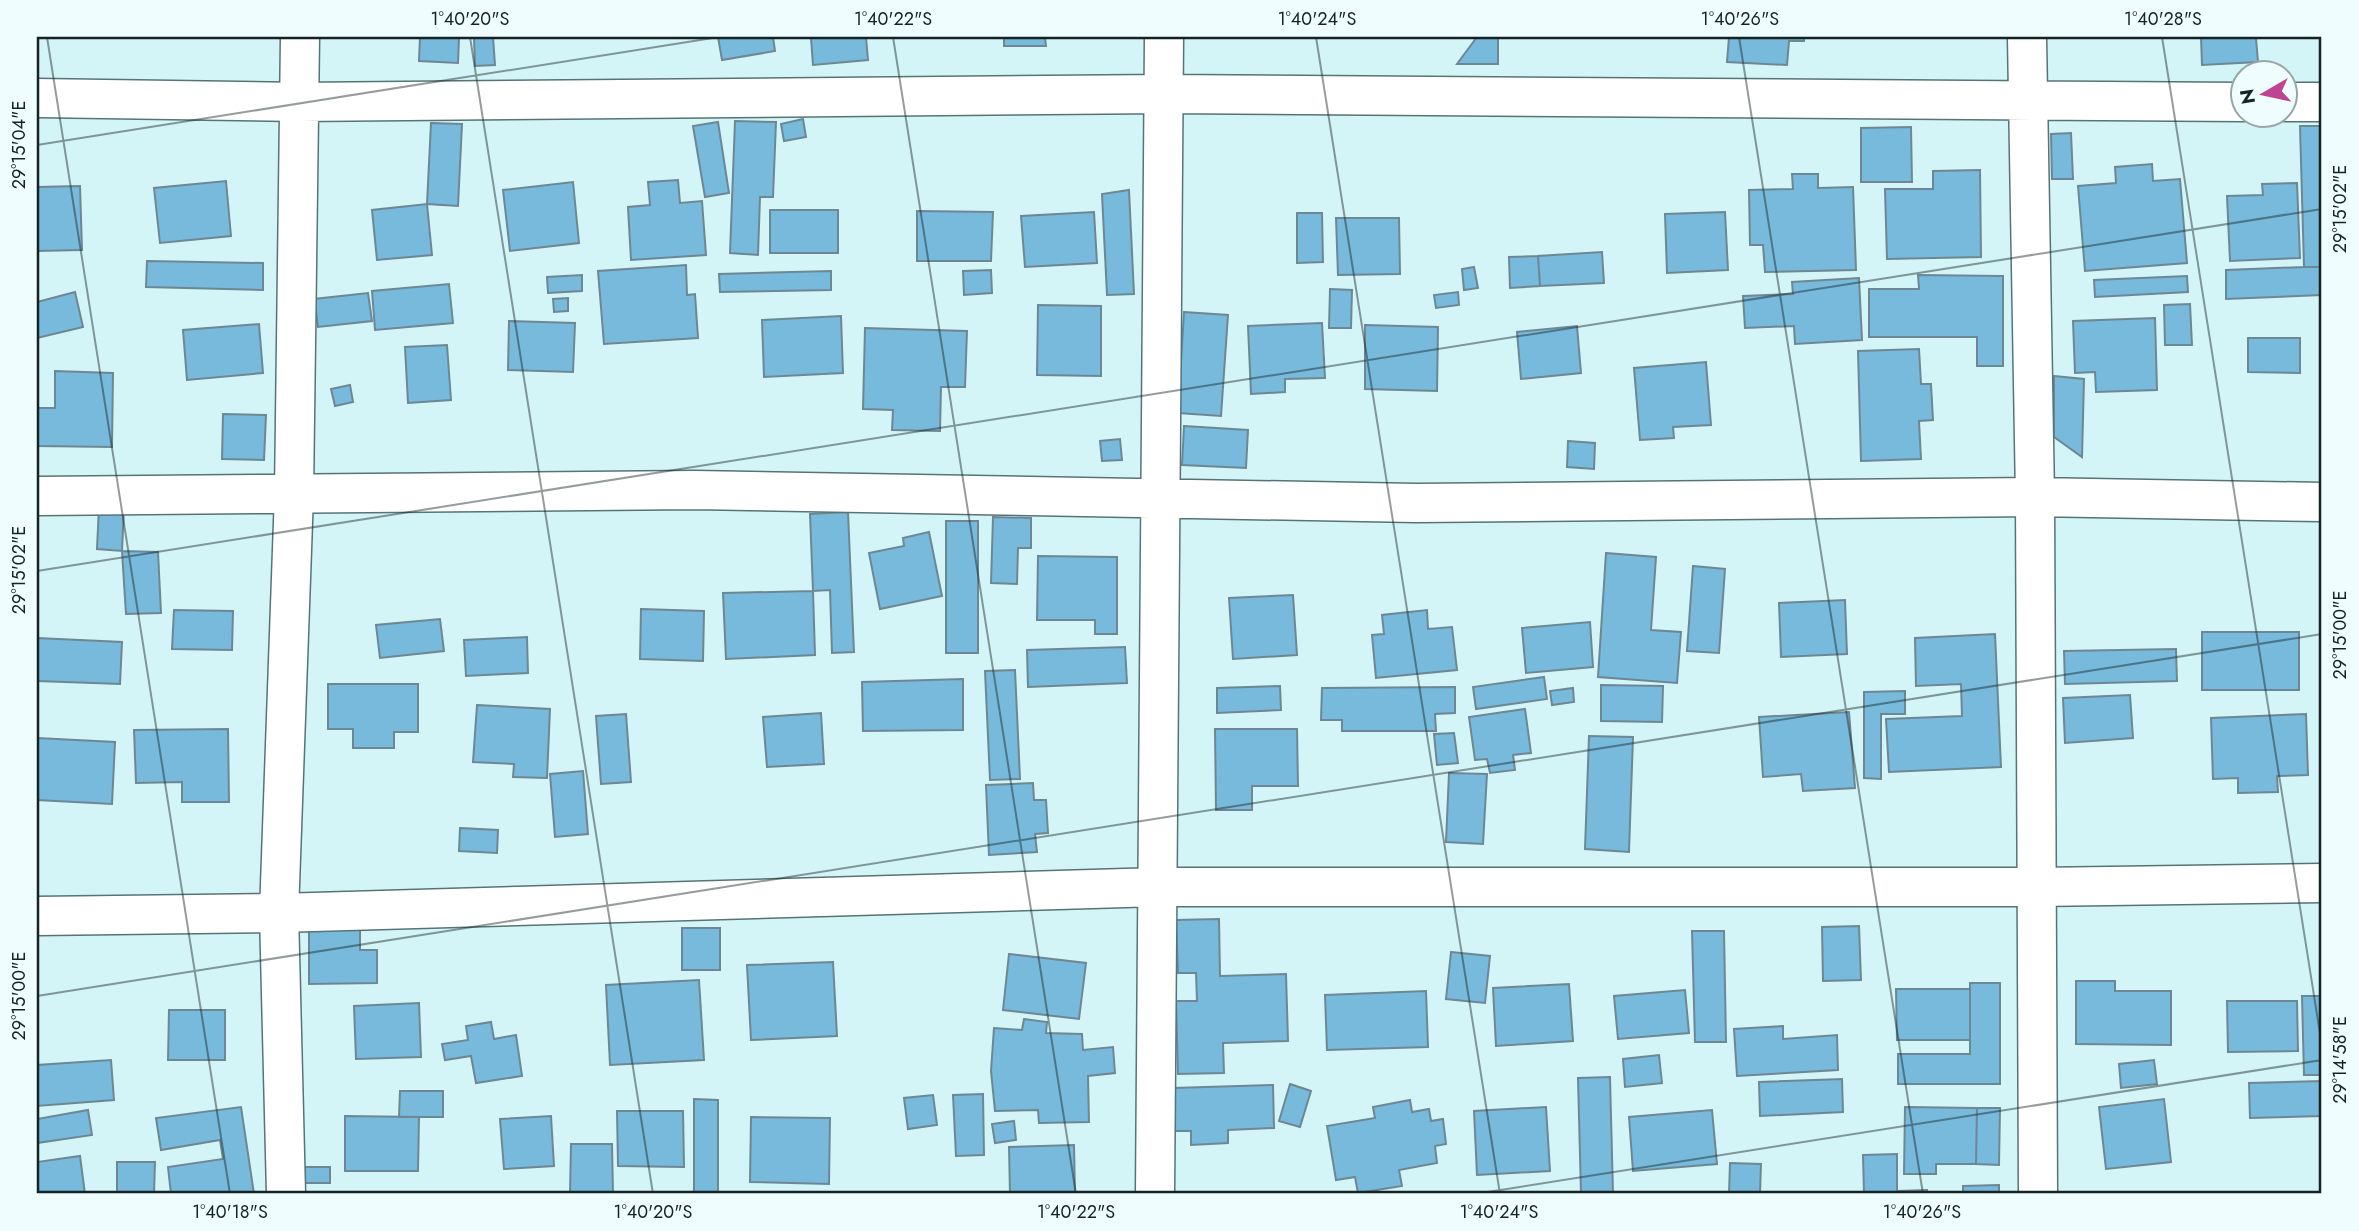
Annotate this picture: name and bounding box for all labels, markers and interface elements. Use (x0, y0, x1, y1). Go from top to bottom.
text: 1°40'20"S (431, 6, 510, 32)
text: 1°40'22"S (854, 6, 932, 32)
text: 1°40'24"S (1278, 6, 1356, 32)
text: 1°40'26"S (1701, 6, 1779, 32)
text: 1°40'28"S (2124, 6, 2202, 32)
north arrow (2230, 60, 2300, 130)
text: N (2233, 87, 2262, 106)
text: 29°15'04"E (6, 101, 32, 189)
text: 29°15'02"E (2327, 165, 2353, 253)
text: 29°15'02"E (6, 526, 32, 614)
text: 29°15'00"E (2327, 591, 2353, 679)
text: 29°15'00"E (6, 952, 32, 1040)
text: 29°14'58"E (2327, 1016, 2353, 1104)
text: 1°40'18"S (192, 1199, 268, 1225)
text: 1°40'20"S (614, 1199, 693, 1225)
text: 1°40'22"S (1037, 1199, 1115, 1225)
text: 1°40'24"S (1460, 1199, 1538, 1225)
text: 1°40'26"S (1883, 1199, 1961, 1225)

